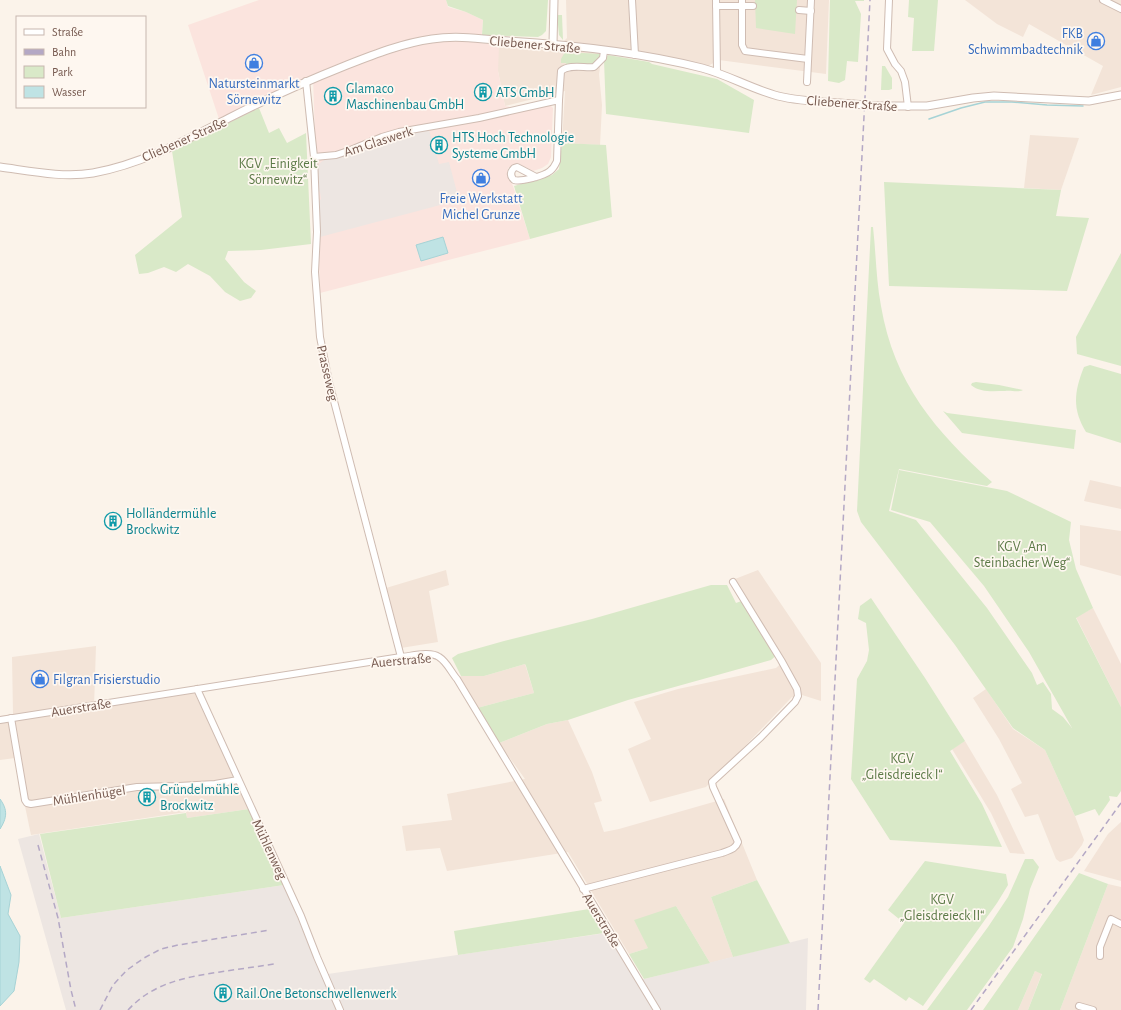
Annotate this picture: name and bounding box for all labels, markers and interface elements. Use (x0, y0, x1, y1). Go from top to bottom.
legend (16, 16, 146, 108)
text: Straße (52, 26, 83, 38)
place label: FKB Schwimmbadtechnik (968, 27, 1084, 57)
shop icon: FKB Schwimmbadtechnik (1086, 31, 1106, 51)
street label: Cliebener Straße (489, 34, 581, 56)
text: Bahn (52, 46, 76, 58)
shop icon: Natursteinmarkt Sörnewitz (244, 53, 264, 73)
text: Park (52, 66, 73, 78)
place label: Natursteinmarkt Sörnewitz (208, 77, 300, 107)
place label: Glamaco Maschinenbau GmbH (346, 82, 464, 112)
building icon: ATS GmbH (473, 82, 493, 102)
text: Wasser (52, 86, 86, 98)
building icon: Glamaco Maschinenbau GmbH (323, 86, 343, 106)
place label: ATS GmbH (496, 86, 555, 100)
street label: Cliebener Straße (806, 94, 898, 114)
street label: Cliebener Straße (140, 115, 229, 165)
street label: Am Glaswerk (342, 124, 415, 160)
place label: HTS Hoch Technologie Systeme GmbH (452, 131, 574, 161)
building icon: HTS Hoch Technologie Systeme GmbH (429, 135, 449, 155)
park label: KGV „Einigkeit Sörnewitz“ (238, 157, 318, 187)
shop icon: Freie Werkstatt Michel Grunze (471, 168, 491, 188)
place label: Freie Werkstatt Michel Grunze (440, 192, 523, 222)
street label: Prasseweg (314, 344, 340, 403)
place label: Holländermühle Brockwitz (126, 507, 216, 537)
building icon: Holländermühle Brockwitz (103, 511, 123, 531)
park label: KGV „Am Steinbacher Weg“ (974, 540, 1070, 570)
street label: Auerstraße (370, 651, 432, 671)
shop icon: Filgran Frisierstudio (30, 669, 50, 689)
place label: Filgran Frisierstudio (53, 673, 160, 687)
street label: Auerstraße (50, 696, 112, 720)
park label: KGV „Gleisdreieck I“ (861, 752, 943, 782)
street label: Mühlenhügel (52, 783, 127, 809)
place label: Gründelmühle Brockwitz (160, 783, 240, 813)
building icon: Gründelmühle Brockwitz (137, 787, 157, 807)
street label: Mühlenweg (249, 817, 289, 882)
street label: Auerstraße (580, 891, 623, 950)
park label: KGV „Gleisdreieck II“ (900, 893, 984, 923)
building icon: Rail.One Betonschwellenwerk (213, 983, 233, 1003)
place label: Rail.One Betonschwellenwerk (236, 987, 397, 1001)

